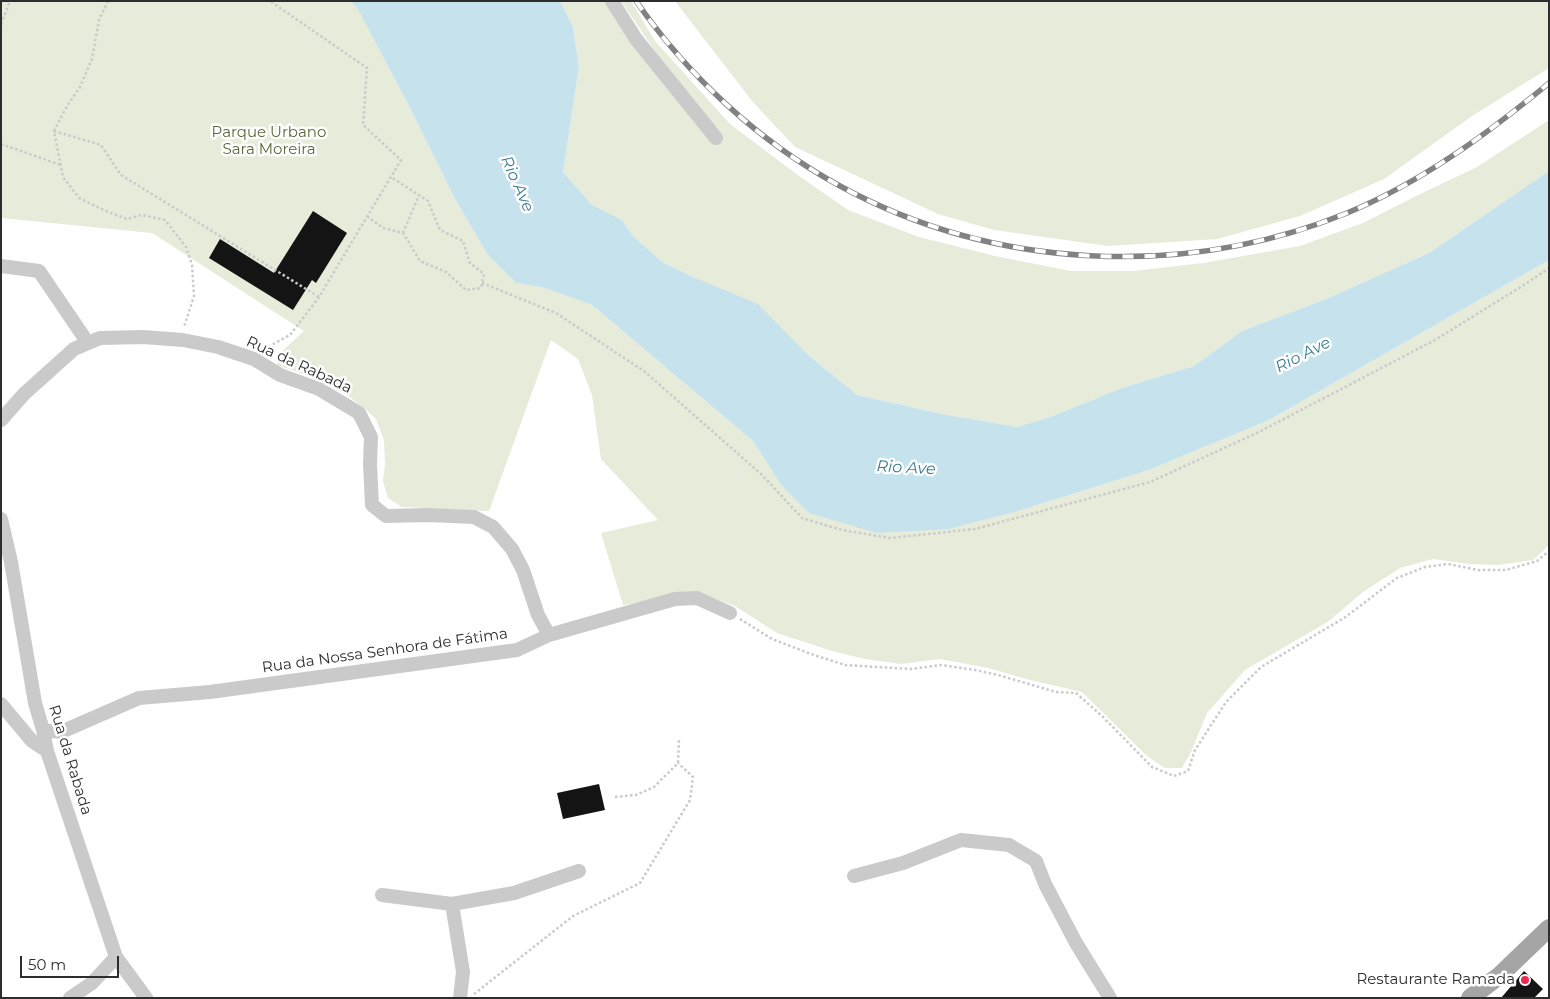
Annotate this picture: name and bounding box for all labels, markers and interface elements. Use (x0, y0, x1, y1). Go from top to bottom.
park label: Parque Urbano Sara Moreira (212, 124, 326, 159)
water label: Rio Ave (496, 153, 538, 215)
street label: Rua da Rabada (243, 333, 355, 397)
water label: Rio Ave (1272, 333, 1334, 377)
water label: Rio Ave (876, 457, 936, 479)
street label: Rua da Nossa Senhora de Fátima (261, 625, 509, 677)
street label: Rua da Rabada (45, 703, 95, 817)
scale bar (22, 946, 121, 978)
text: 50 m (28, 955, 66, 974)
place label: Restaurante Ramada (1356, 971, 1515, 989)
marker: Restaurante Ramada (1519, 974, 1531, 986)

